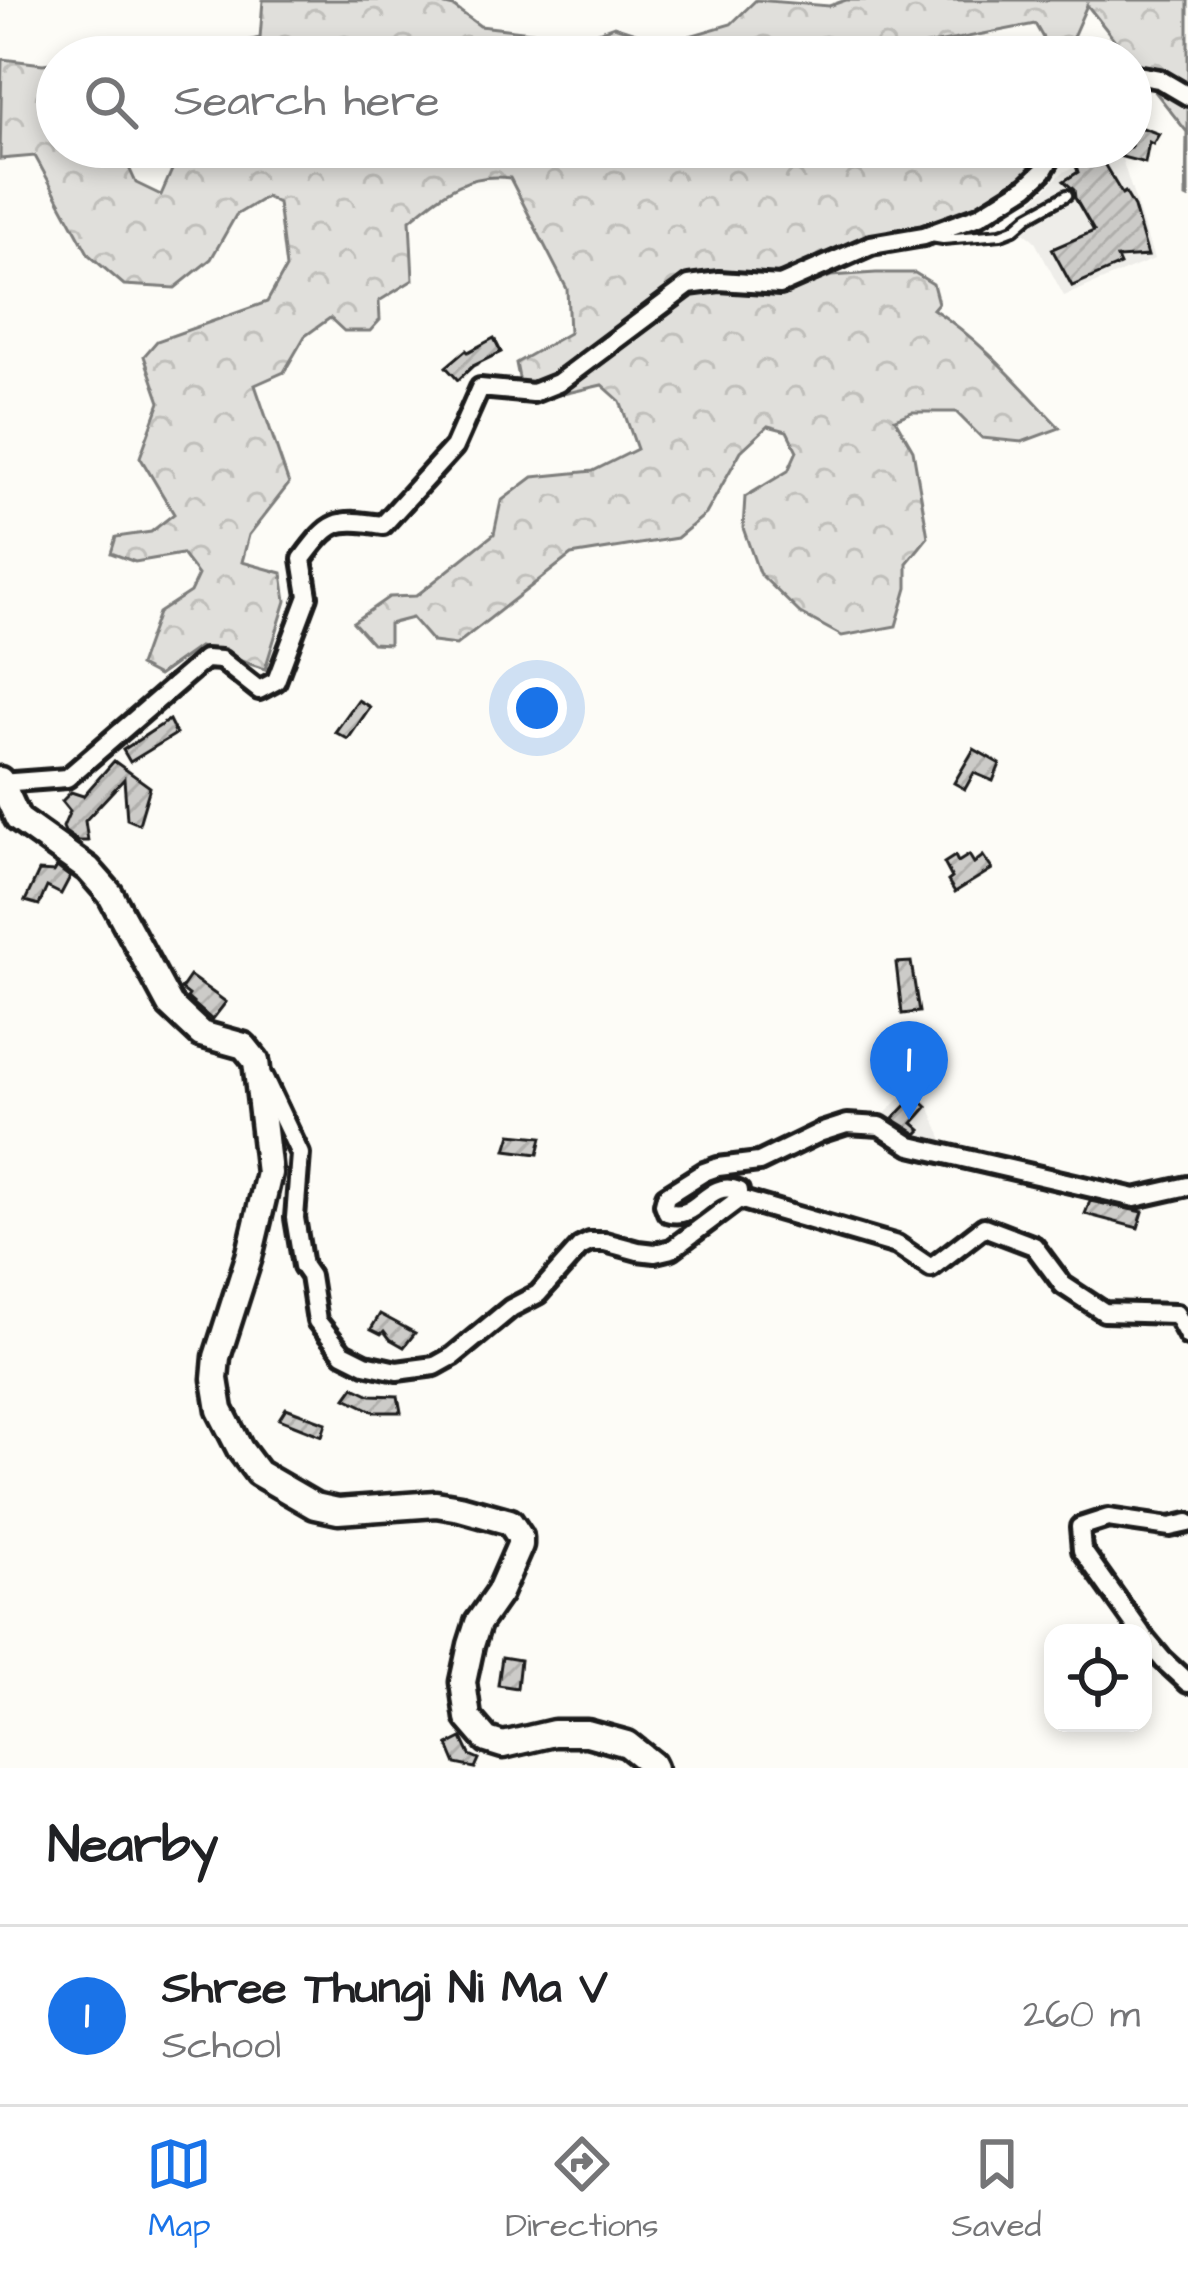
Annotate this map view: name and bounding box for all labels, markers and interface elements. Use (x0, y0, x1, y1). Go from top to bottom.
search box (36, 36, 1152, 168)
icon: search (78, 69, 144, 135)
text: Search here (174, 71, 440, 133)
your location (507, 678, 567, 738)
pin: 1 (870, 1021, 948, 1120)
map controls (1044, 1624, 1152, 1732)
button: locate (1044, 1624, 1152, 1732)
text: Nearby (48, 1811, 218, 1882)
text: Shree Thungi Ni Ma V (162, 1958, 608, 2020)
text: 1 (85, 1989, 90, 2043)
text: 260 m (1023, 1989, 1140, 2043)
text: School (162, 2020, 281, 2074)
tab: Map (146, 2131, 212, 2249)
tab: Directions (505, 2131, 659, 2249)
tab: Saved (952, 2131, 1042, 2249)

